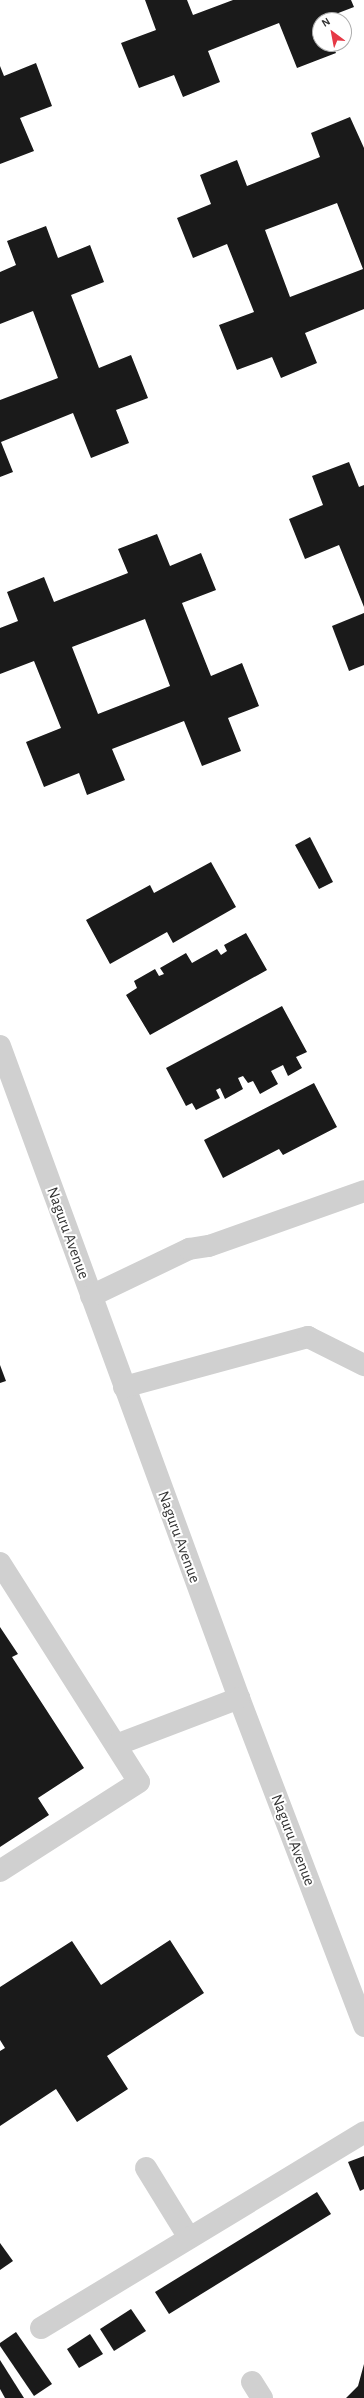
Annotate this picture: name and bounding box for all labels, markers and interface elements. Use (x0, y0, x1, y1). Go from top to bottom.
north arrow (312, 12, 352, 52)
text: N (320, 16, 332, 29)
street label: Naguru Avenue (42, 1184, 94, 1282)
street label: Naguru Avenue (153, 1488, 205, 1586)
street label: Naguru Avenue (267, 1792, 319, 1888)

